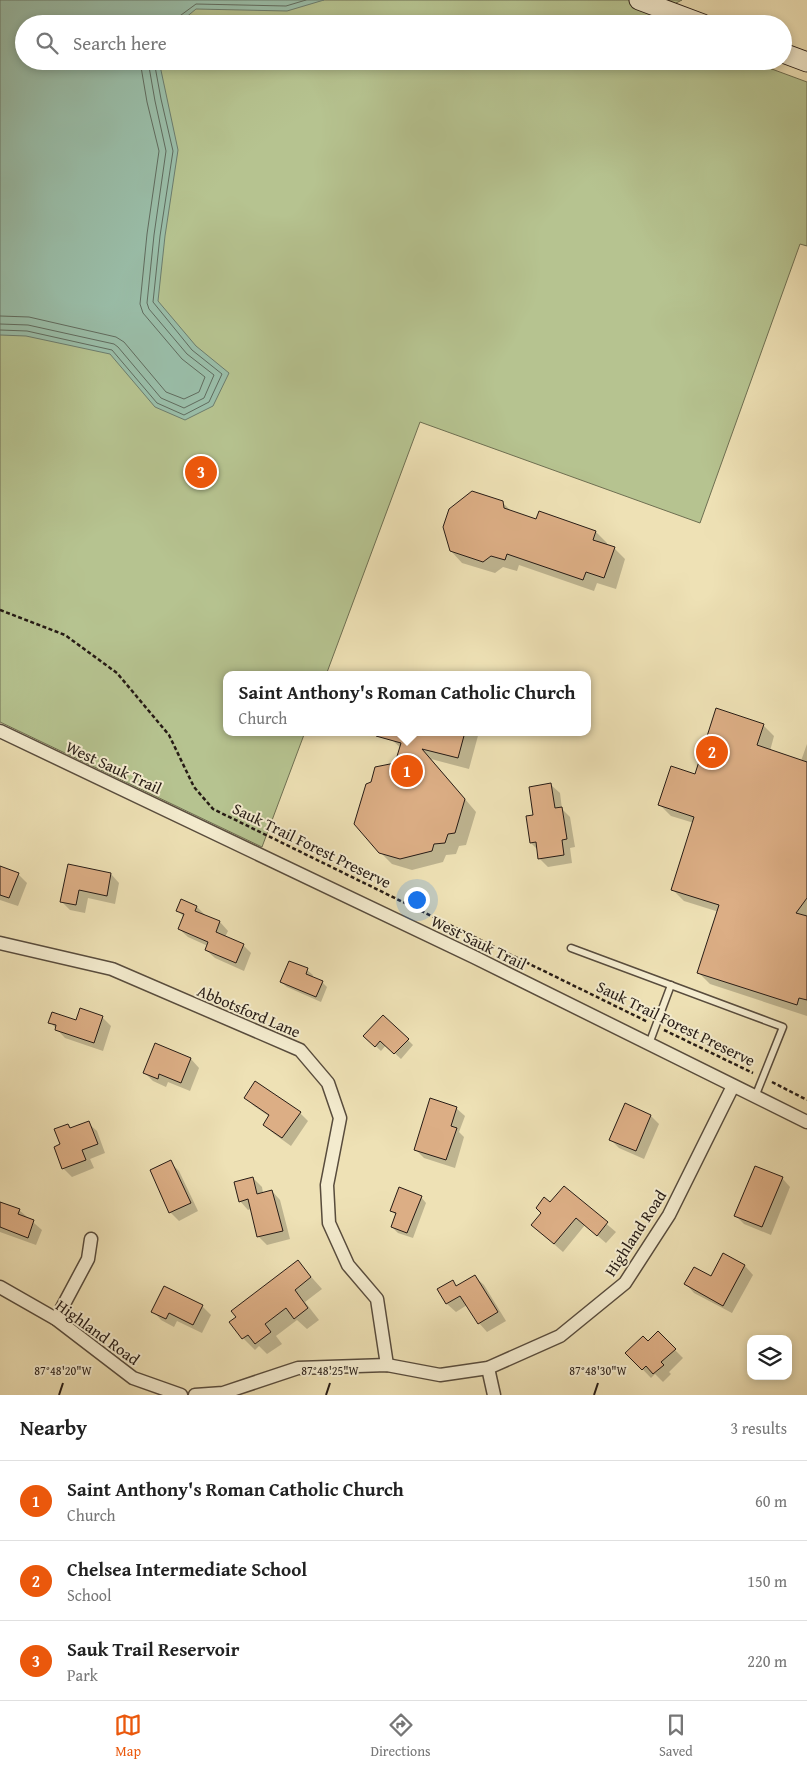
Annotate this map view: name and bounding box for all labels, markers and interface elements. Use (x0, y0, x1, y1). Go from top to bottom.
search box (15, 15, 792, 70)
icon: search (33, 29, 61, 57)
text: Search here (73, 29, 167, 57)
pin: 3 (185, 453, 217, 491)
popup (223, 671, 591, 736)
text: Saint Anthony's Roman Catholic Church (239, 678, 575, 706)
text: Church (239, 706, 287, 730)
pin: 2 (696, 733, 728, 771)
street label: West Sauk Trail (62, 734, 166, 800)
pin: 1 (391, 752, 423, 790)
street label: Sauk Trail Forest Preserve (229, 796, 395, 894)
your location (404, 887, 430, 913)
street label: West Sauk Trail (427, 908, 531, 976)
street label: Sauk Trail Forest Preserve (593, 974, 759, 1072)
street label: Abbotsford Lane (194, 978, 304, 1044)
street label: Highland Road (598, 1185, 672, 1281)
street label: Highland Road (51, 1293, 145, 1371)
map controls (747, 1335, 792, 1380)
button: layers (747, 1335, 792, 1380)
text: 87°48'20"W (34, 1362, 93, 1379)
text: 87°48'25"W (301, 1362, 360, 1379)
text: 87°48'30"W (569, 1362, 628, 1379)
text: Nearby (20, 1412, 87, 1443)
text: 3 results (730, 1416, 787, 1440)
text: Saint Anthony's Roman Catholic Church (67, 1475, 404, 1503)
text: 1 (32, 1489, 40, 1513)
text: 60 m (755, 1489, 787, 1513)
text: Church (67, 1503, 116, 1527)
text: Chelsea Intermediate School (67, 1555, 307, 1583)
text: 2 (32, 1569, 40, 1593)
text: 150 m (747, 1569, 787, 1593)
text: School (67, 1583, 111, 1607)
text: Sauk Trail Reservoir (67, 1635, 239, 1663)
text: 3 (32, 1649, 40, 1673)
text: 220 m (747, 1649, 787, 1673)
text: Park (67, 1663, 98, 1687)
tab: Map (114, 1711, 142, 1761)
tab: Directions (370, 1711, 431, 1761)
tab: Saved (659, 1711, 693, 1761)

